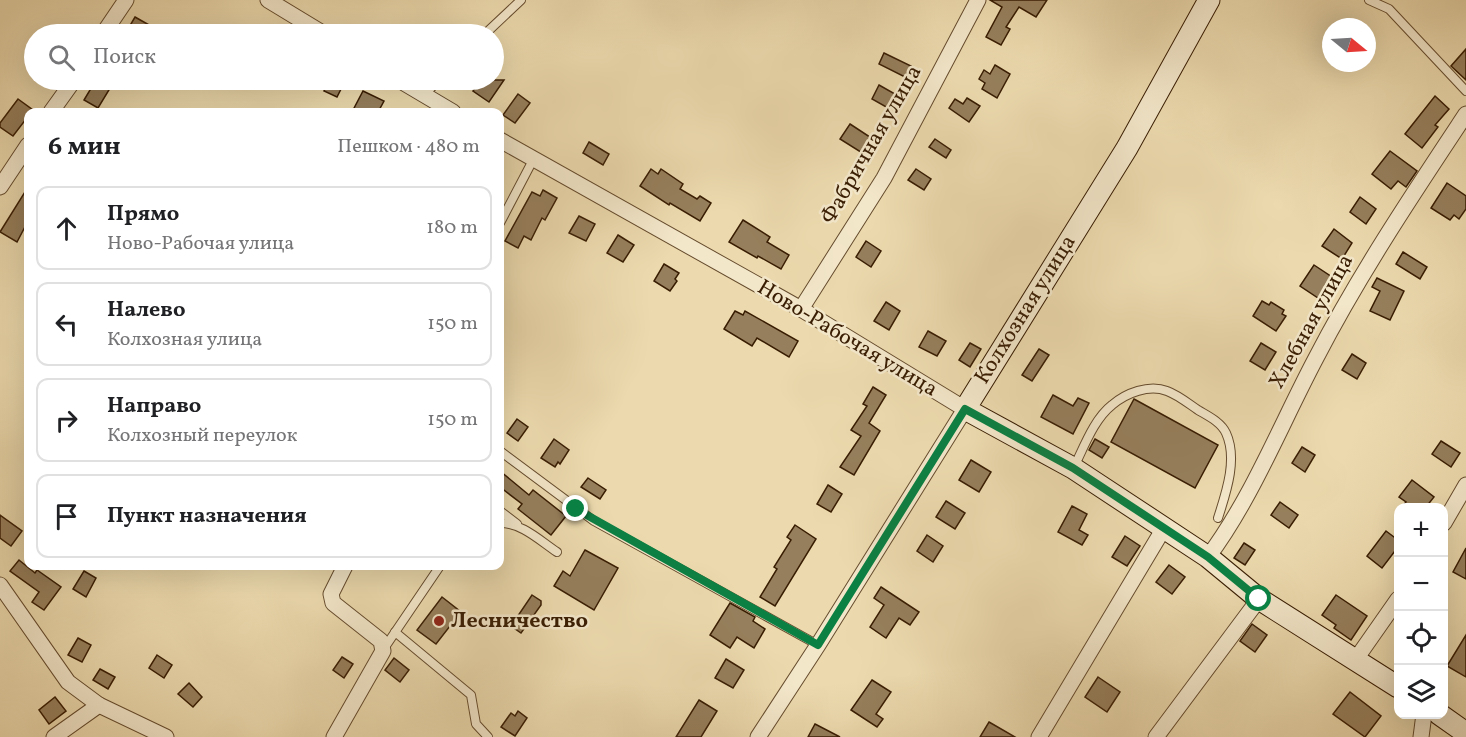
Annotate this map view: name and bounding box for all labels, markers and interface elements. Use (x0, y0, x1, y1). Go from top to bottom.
north arrow (1322, 18, 1376, 72)
search box (24, 24, 504, 90)
icon: search (45, 41, 78, 74)
text: Поиск (93, 42, 156, 73)
street label: Фабричная улица (814, 60, 930, 230)
text: 6 мин (48, 129, 121, 165)
text: Пешком · 480 m (337, 133, 480, 161)
text: Прямо (107, 199, 179, 230)
icon: ahead (50, 212, 83, 245)
text: 180 m (426, 214, 478, 242)
street label: Колхозная улица (968, 229, 1084, 391)
text: Ново-Рабочая улица (107, 230, 294, 258)
street label: Хлебная улица (1262, 249, 1362, 395)
street label: Ново-Рабочая улица (751, 273, 943, 405)
text: Налево (107, 295, 186, 326)
icon: left (50, 308, 83, 341)
text: 150 m (427, 310, 478, 338)
text: Колхозная улица (107, 326, 262, 354)
text: Направо (107, 391, 201, 422)
icon: right (50, 404, 83, 437)
text: 150 m (427, 406, 478, 434)
text: Колхозный переулок (107, 422, 297, 450)
route end (562, 495, 588, 521)
icon: arrive (50, 500, 83, 533)
text: Пункт назначения (107, 501, 307, 532)
map controls (1394, 503, 1448, 719)
button: + (1394, 503, 1448, 557)
button: − (1394, 557, 1448, 611)
route start (1245, 585, 1271, 611)
place label: Лесничество (451, 606, 588, 637)
button: locate (1394, 611, 1448, 665)
marker: Лесничество (432, 614, 446, 628)
button: layers (1394, 665, 1448, 719)

